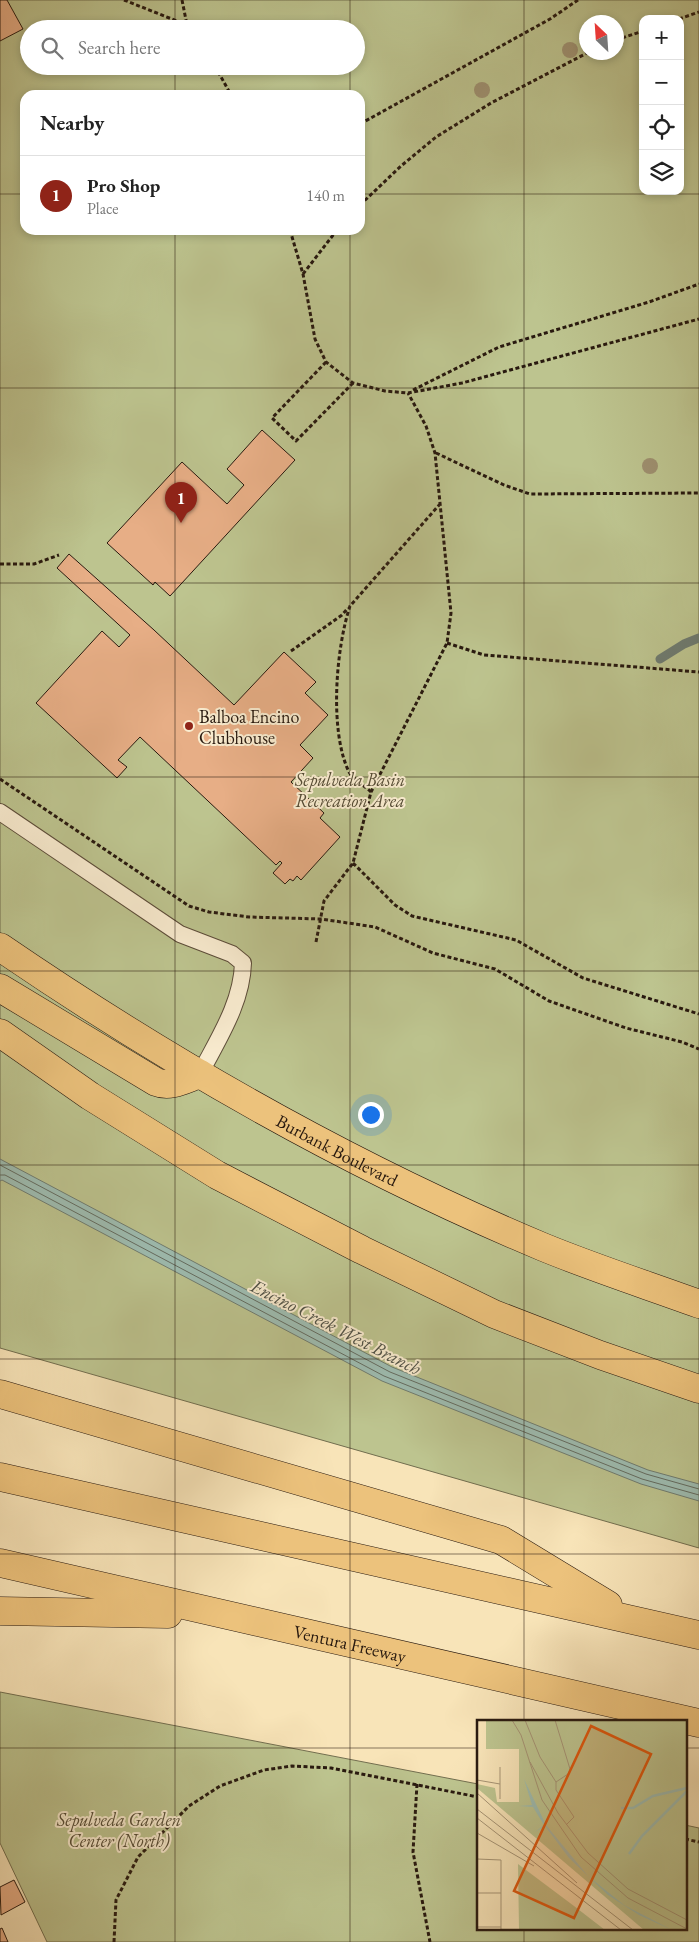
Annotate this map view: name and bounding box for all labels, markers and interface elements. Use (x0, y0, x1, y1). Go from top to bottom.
north arrow (579, 15, 624, 60)
map controls (639, 15, 684, 195)
button: + (639, 15, 684, 60)
search box (20, 20, 365, 75)
icon: search (38, 34, 66, 62)
text: Search here (78, 35, 160, 60)
button: − (639, 60, 684, 105)
button: locate (639, 105, 684, 150)
text: Nearby (40, 109, 104, 136)
button: layers (639, 150, 684, 195)
text: Pro Shop (87, 173, 160, 198)
text: 1 (52, 185, 60, 206)
text: 140 m (306, 185, 345, 206)
text: Place (87, 198, 119, 219)
pin: 1 (165, 482, 197, 523)
place label: Balboa Encino Clubhouse (199, 705, 300, 749)
marker: Balboa Encino Clubhouse (183, 720, 195, 732)
park label: Sepulveda Basin Recreation Area (294, 768, 405, 812)
your location (358, 1102, 384, 1128)
street label: Burbank Boulevard (273, 1109, 403, 1191)
water label: Encino Creek West Branch (246, 1273, 425, 1381)
street label: Ventura Freeway (291, 1619, 409, 1667)
inset map (477, 1720, 686, 1930)
park label: Sepulveda Garden Center (North) (56, 1808, 181, 1852)

